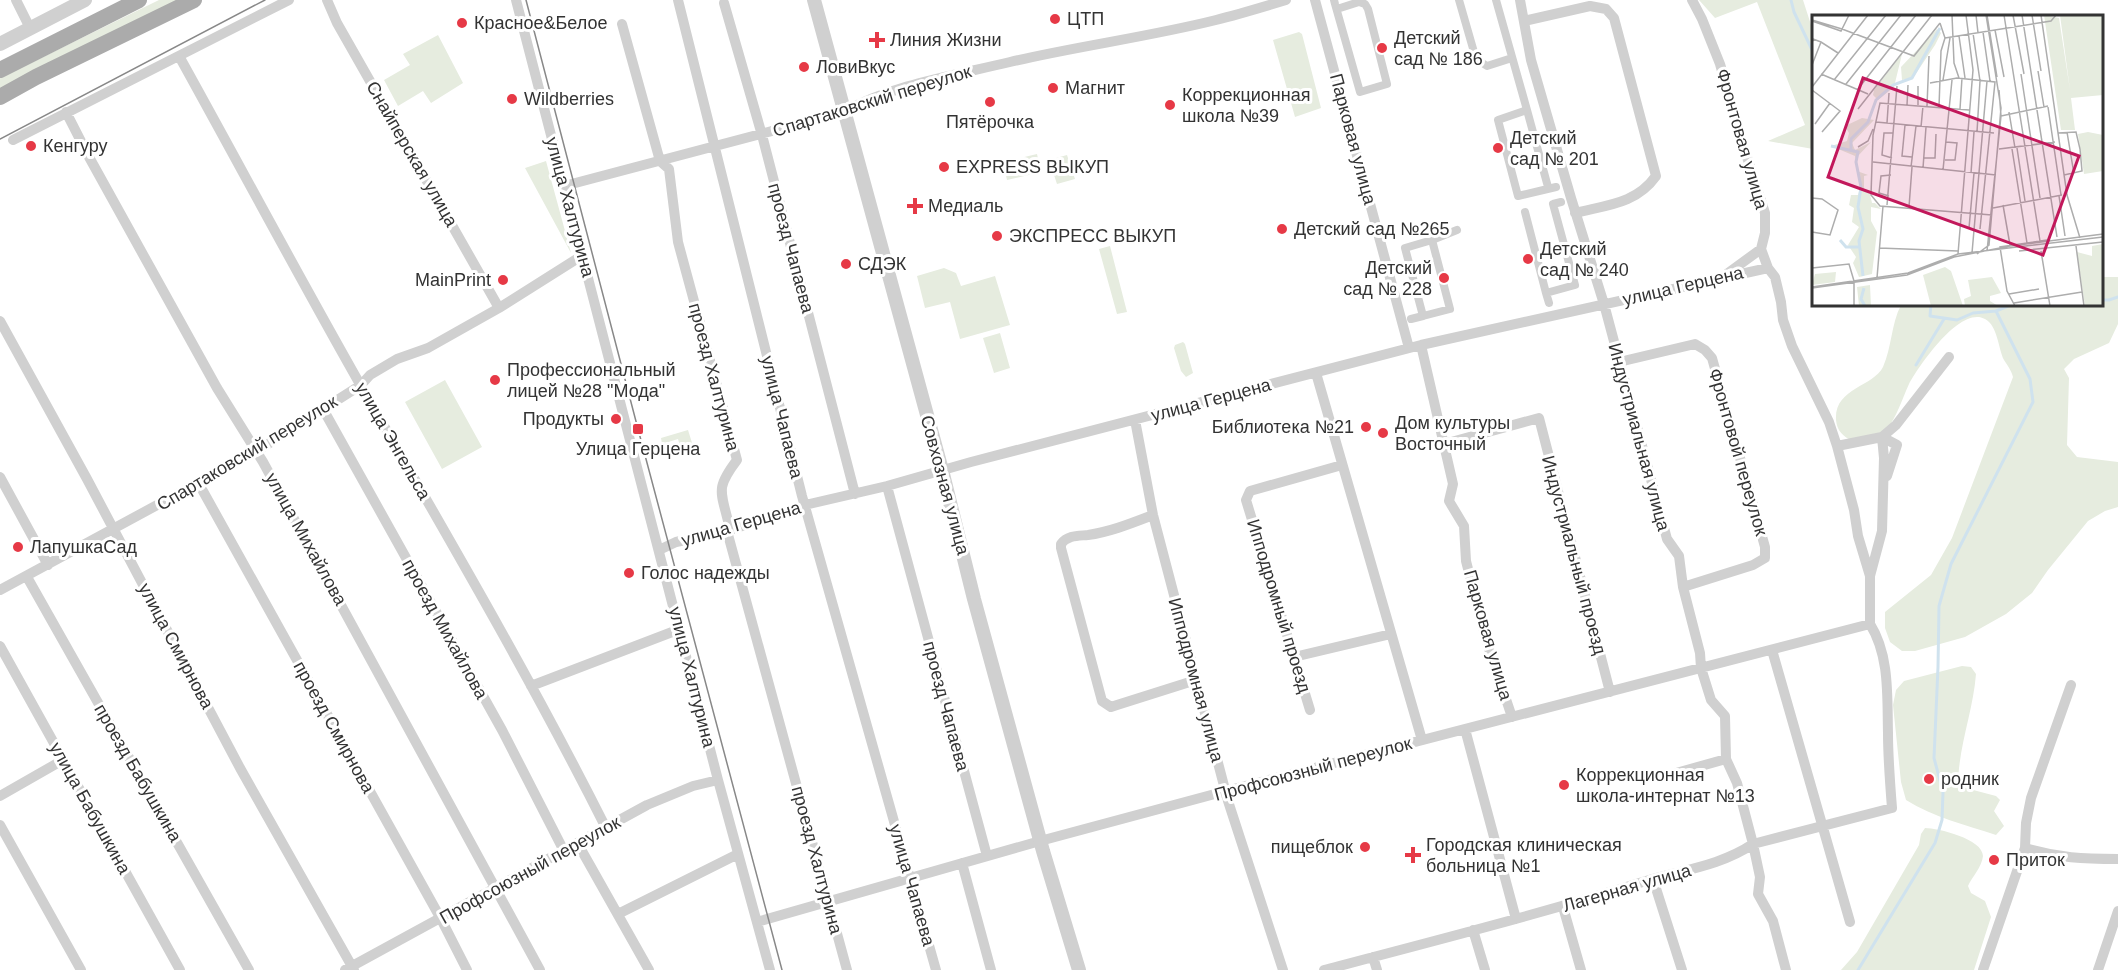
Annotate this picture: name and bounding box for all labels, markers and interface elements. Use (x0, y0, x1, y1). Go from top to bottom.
place label: ЦТП (1067, 9, 1104, 29)
marker: ЦТП (1048, 12, 1062, 26)
place label: Красное&Белое (474, 13, 607, 33)
inset map (1812, 15, 2103, 306)
marker: Красное&Белое (455, 16, 469, 30)
place label: Детский сад № 186 (1394, 28, 1483, 69)
place label: Линия Жизни (890, 30, 1002, 50)
marker: Линия Жизни (868, 31, 886, 49)
marker: Детский сад № 186 (1375, 41, 1389, 55)
place label: ЛовиВкус (816, 57, 895, 77)
marker: ЛовиВкус (797, 60, 811, 74)
street label: Спартаковский переулок (770, 61, 974, 141)
street label: Фронтовая улица (1712, 66, 1772, 213)
street label: Парковая улица (1326, 71, 1380, 208)
street label: Снайперская улица (362, 78, 462, 231)
place label: Магнит (1065, 78, 1125, 98)
marker: Магнит (1046, 81, 1060, 95)
place label: Коррекционная школа №39 (1182, 85, 1310, 126)
place label: Wildberries (524, 89, 614, 109)
marker: Wildberries (505, 92, 519, 106)
marker: Пятёрочка (983, 95, 997, 109)
marker: Коррекционная школа №39 (1163, 98, 1177, 112)
place label: Пятёрочка (946, 112, 1035, 132)
place label: Детский сад № 201 (1510, 128, 1599, 169)
street label: улица Халтурина (542, 135, 599, 280)
place label: Кенгуру (43, 136, 108, 156)
marker: Кенгуру (24, 139, 38, 153)
marker: Детский сад № 201 (1491, 141, 1505, 155)
place label: EXPRESS ВЫКУП (956, 157, 1109, 177)
marker: EXPRESS ВЫКУП (937, 160, 951, 174)
street label: проезд Чапаева (764, 181, 818, 316)
place label: Медиаль (928, 196, 1003, 216)
marker: Медиаль (906, 197, 924, 215)
place label: Детский сад №265 (1294, 219, 1450, 239)
marker: Детский сад №265 (1275, 222, 1289, 236)
place label: ЭКСПРЕСС ВЫКУП (1009, 226, 1176, 246)
marker: ЭКСПРЕСС ВЫКУП (990, 229, 1004, 243)
place label: Детский сад № 240 (1540, 239, 1629, 280)
marker: Детский сад № 240 (1521, 252, 1535, 266)
place label: СДЭК (858, 254, 907, 274)
marker: СДЭК (839, 257, 853, 271)
place label: Детский сад № 228 (1343, 258, 1432, 299)
street label: улица Герцена (1621, 262, 1746, 310)
place label: MainPrint (415, 270, 491, 290)
marker: Детский сад № 228 (1437, 271, 1451, 285)
marker: MainPrint (496, 273, 510, 287)
street label: проезд Халтурина (685, 301, 744, 454)
street label: Индустриальная улица (1604, 341, 1674, 534)
street label: улица Чапаева (757, 354, 807, 481)
place label: Профессиональный лицей №28 "Мода" (507, 360, 676, 401)
street label: Фронтовой переулок (1705, 366, 1771, 538)
marker: Профессиональный лицей №28 "Мода" (488, 373, 502, 387)
street label: улица Герцена (1149, 374, 1274, 426)
street label: улица Энгельса (351, 379, 435, 504)
street label: Спартаковский переулок (153, 391, 341, 515)
place label: Продукты (523, 409, 604, 429)
marker: Продукты (609, 412, 623, 426)
street label: Совхозная улица (917, 413, 973, 558)
place label: Дом культуры Восточный (1395, 413, 1510, 454)
place label: Библиотека №21 (1212, 417, 1354, 437)
marker: Библиотека №21 (1359, 420, 1373, 434)
marker: Улица Герцена (631, 422, 645, 436)
marker: Дом культуры Восточный (1376, 426, 1390, 440)
place label: Улица Герцена (576, 439, 701, 459)
street label: Индустриальный проезд (1538, 453, 1610, 657)
street label: улица Михайлова (261, 469, 351, 610)
street label: улица Герцена (679, 497, 804, 551)
street label: Ипподромный проезд (1243, 517, 1315, 696)
place label: ЛапушкаСад (30, 537, 138, 557)
marker: ЛапушкаСад (11, 540, 25, 554)
street label: проезд Михайлова (398, 556, 492, 703)
place label: Голос надежды (641, 563, 770, 583)
marker: Голос надежды (622, 566, 636, 580)
street label: Парковая улица (1460, 568, 1516, 703)
street label: улица Смирнова (134, 580, 218, 713)
street label: Ипподромная улица (1164, 596, 1228, 765)
street label: улица Халтурина (665, 605, 719, 750)
street label: проезд Чапаева (919, 639, 973, 774)
street label: проезд Смирнова (289, 658, 379, 797)
street label: проезд Бабушкина (90, 701, 186, 846)
street label: Профсоюзный переулок (1212, 733, 1414, 805)
street label: улица Бабушкина (45, 739, 135, 878)
place label: Коррекционная школа-интернат №13 (1576, 765, 1755, 806)
place label: родник (1941, 769, 1999, 789)
marker: родник (1922, 772, 1936, 786)
marker: Коррекционная школа-интернат №13 (1557, 778, 1571, 792)
street label: проезд Халтурина (788, 784, 847, 937)
street label: Профсоюзный переулок (436, 812, 624, 928)
street label: улица Чапаева (885, 822, 939, 949)
place label: Городская клиническая больница №1 (1426, 835, 1622, 876)
place label: пищеблок (1271, 837, 1353, 857)
marker: пищеблок (1358, 840, 1372, 854)
marker: Городская клиническая больница №1 (1404, 846, 1422, 864)
place label: Приток (2006, 850, 2065, 870)
marker: Приток (1987, 853, 2001, 867)
street label: Лагерная улица (1561, 860, 1694, 916)

